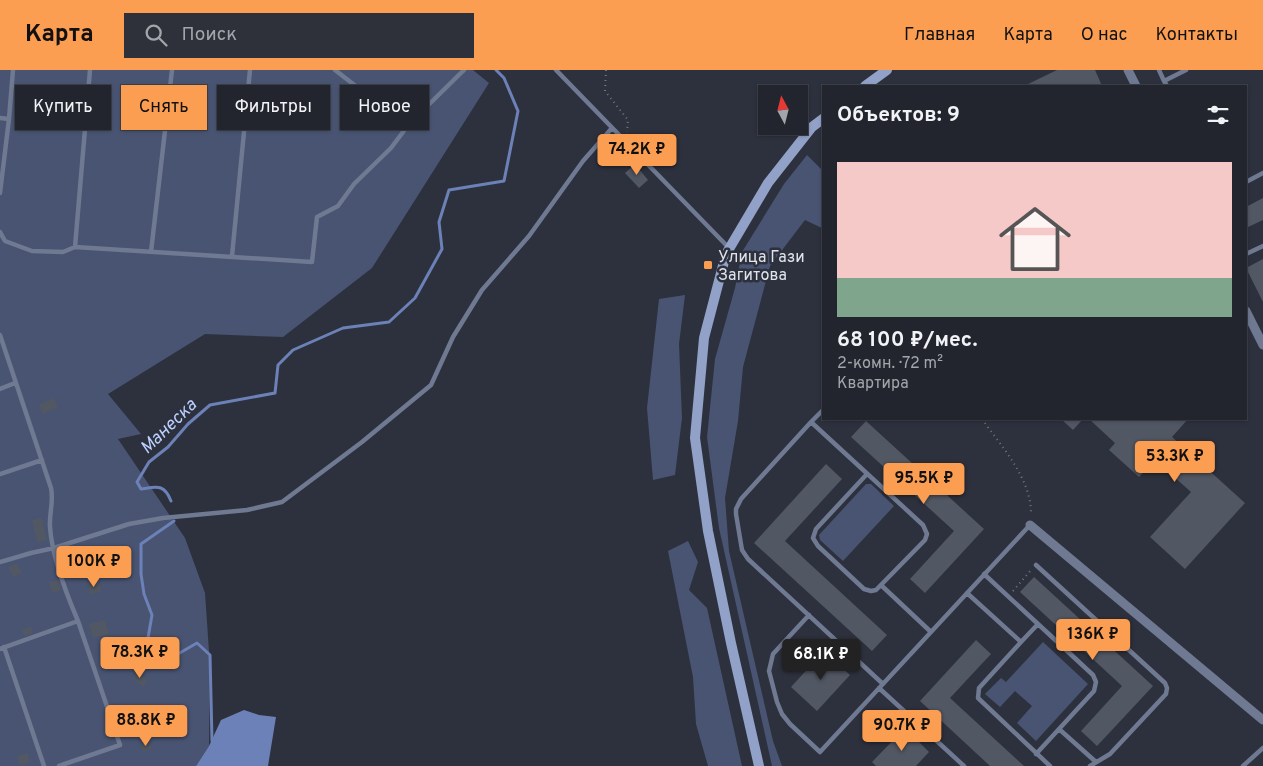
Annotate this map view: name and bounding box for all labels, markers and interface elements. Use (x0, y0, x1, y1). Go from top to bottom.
search box (124, 13, 474, 58)
text: Карта (25, 20, 94, 50)
icon: search (142, 21, 170, 49)
text: Поиск (182, 23, 237, 47)
text: Главная (904, 24, 975, 47)
text: Карта (1003, 24, 1053, 47)
text: О нас (1081, 24, 1127, 47)
text: Контакты (1155, 24, 1238, 47)
chip: Купить (15, 85, 111, 130)
chip: Снять (121, 85, 207, 130)
chip: Фильтры (217, 85, 330, 130)
chip: Новое (340, 85, 429, 130)
north arrow (758, 85, 808, 135)
map controls (758, 85, 808, 135)
icon: filters (1204, 101, 1232, 129)
text: Объектов: 9 (837, 102, 960, 129)
pin: 74.2K ₽ (591, 134, 683, 176)
text: 74.2K ₽ (608, 140, 666, 160)
icon: home (990, 194, 1080, 284)
place label: Улица Гази Загитова (718, 248, 805, 286)
marker: Улица Гази Загитова (702, 259, 714, 271)
text: 68 100 ₽/мес. (837, 327, 978, 354)
text: 2-комн. · 72 m² (837, 354, 943, 374)
text: Квартира (837, 374, 909, 394)
water label: Манеска (136, 394, 203, 460)
pin: 53.3K ₽ (1129, 440, 1221, 483)
text: 53.3K ₽ (1146, 447, 1204, 467)
pin: 95.5K ₽ (878, 462, 970, 505)
text: 95.5K ₽ (894, 469, 954, 489)
pin: 100K ₽ (53, 546, 135, 588)
text: 100K ₽ (67, 552, 121, 572)
pin: 136K ₽ (1052, 618, 1134, 661)
text: 136K ₽ (1067, 625, 1119, 645)
pin: 78.3K ₽ (94, 636, 186, 679)
pin: 68.1K ₽ (775, 638, 867, 681)
text: 78.3K ₽ (111, 643, 169, 663)
text: 68.1K ₽ (793, 645, 849, 665)
pin: 88.8K ₽ (100, 704, 192, 747)
pin: 90.7K ₽ (856, 710, 948, 752)
text: 88.8K ₽ (116, 711, 176, 731)
text: 90.7K ₽ (873, 716, 931, 736)

